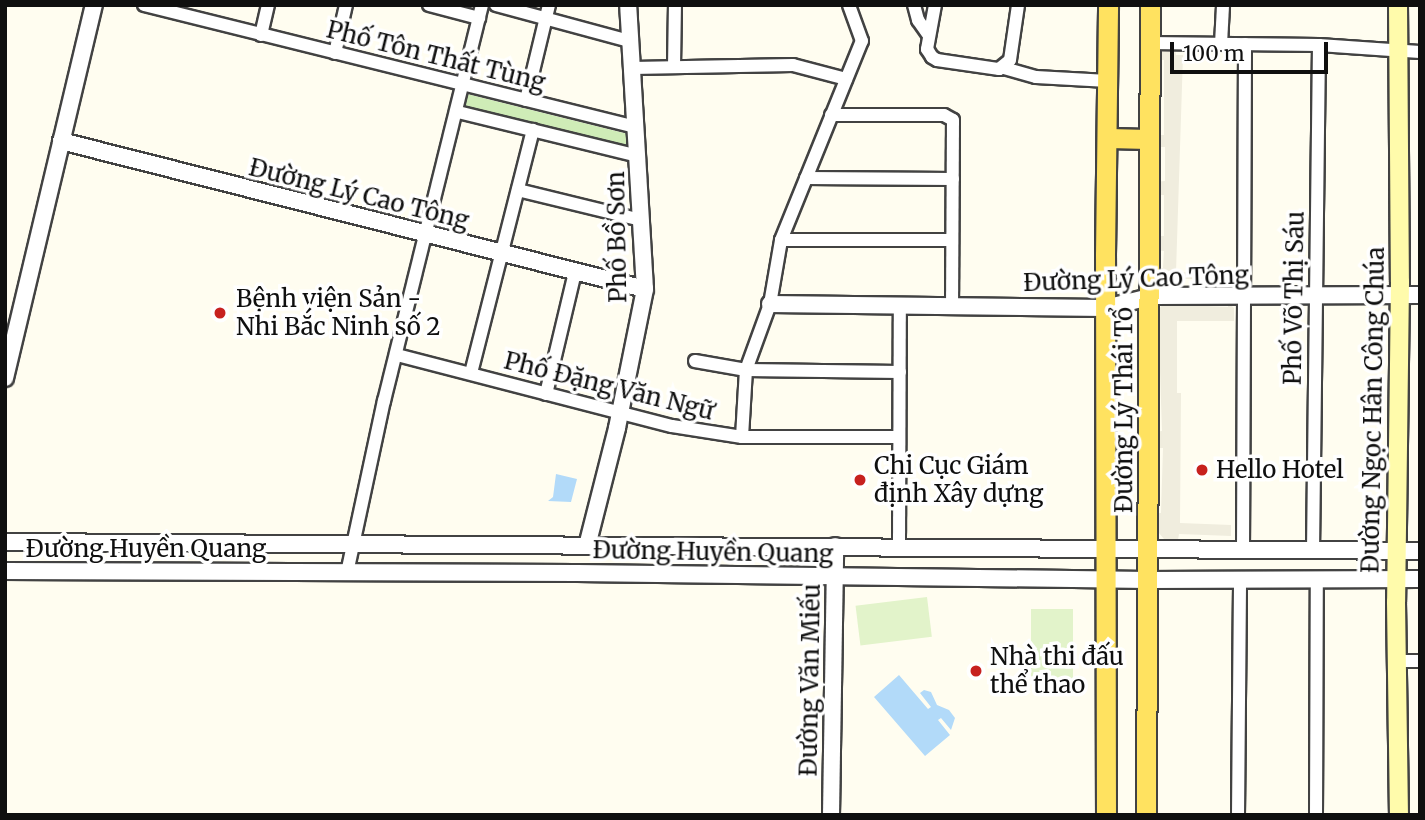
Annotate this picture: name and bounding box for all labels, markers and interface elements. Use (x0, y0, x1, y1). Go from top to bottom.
street label: Phố Tôn Thất Tùng (324, 15, 548, 97)
scale bar (1173, 28, 1330, 72)
text: 100 m (1183, 40, 1245, 67)
street label: Đường Lý Cao Tông (246, 153, 472, 235)
street label: Phố Bồ Sơn (601, 171, 633, 303)
street label: Phố Võ Thị Sáu (1278, 211, 1310, 385)
street label: Đường Ngọc Hân Công Chúa (1356, 247, 1390, 573)
street label: Đường Lý Cao Tông (1023, 261, 1249, 297)
place label: Bệnh viện Sản - Nhi Bắc Ninh số 2 (236, 285, 441, 341)
marker: Bệnh viện Sản - Nhi Bắc Ninh số 2 (210, 303, 230, 323)
street label: Đường Lý Thái Tổ (1110, 307, 1138, 513)
street label: Phố Đặng Văn Ngữ (501, 346, 717, 426)
place label: Chi Cục Giám định Xây dựng (874, 452, 1043, 508)
place label: Hello Hotel (1216, 456, 1344, 484)
marker: Hello Hotel (1194, 462, 1210, 478)
marker: Chi Cục Giám định Xây dựng (852, 472, 868, 488)
street label: Đường Huyền Quang (26, 535, 266, 563)
street label: Đường Huyền Quang (592, 536, 834, 568)
street label: Đường Văn Miếu (794, 583, 826, 777)
place label: Nhà thi đấu thể thao (990, 643, 1124, 699)
marker: Nhà thi đấu thể thao (968, 663, 984, 679)

